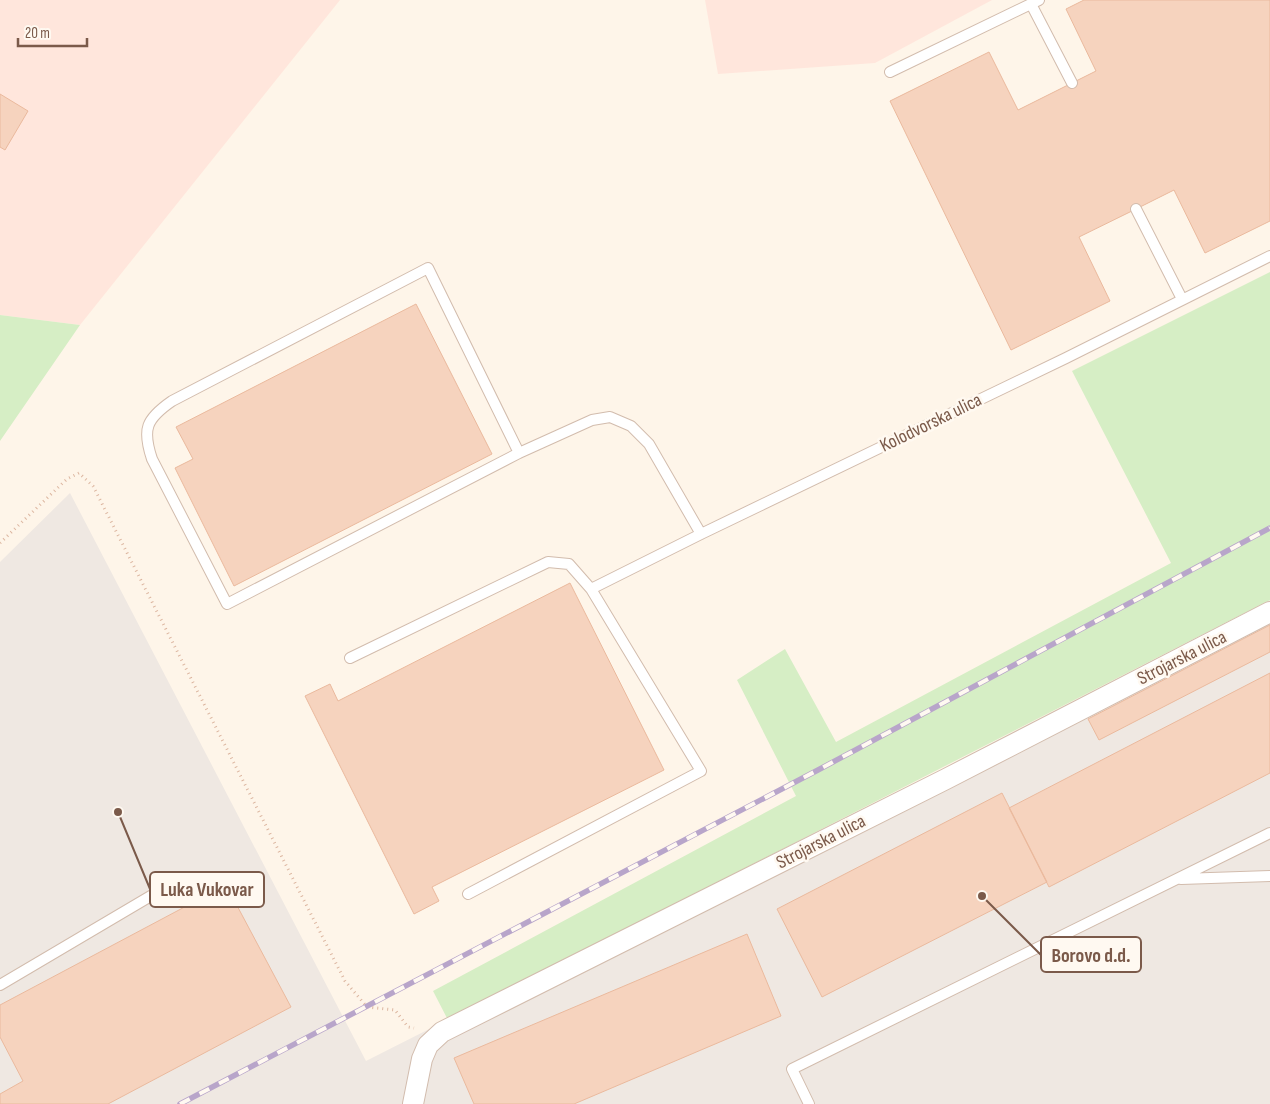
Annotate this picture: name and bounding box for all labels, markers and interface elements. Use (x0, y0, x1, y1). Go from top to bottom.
scale bar (18, 15, 86, 47)
text: 20 m (25, 24, 50, 43)
street label: Kolodvorska ulica (876, 388, 986, 458)
street label: Strojarska ulica (1133, 626, 1231, 690)
street label: Strojarska ulica (772, 810, 870, 874)
callout: Luka Vukovar (150, 872, 264, 907)
text: Luka Vukovar (160, 878, 254, 902)
callout: Borovo d.d. (1041, 937, 1141, 972)
text: Borovo d.d. (1051, 944, 1131, 968)

